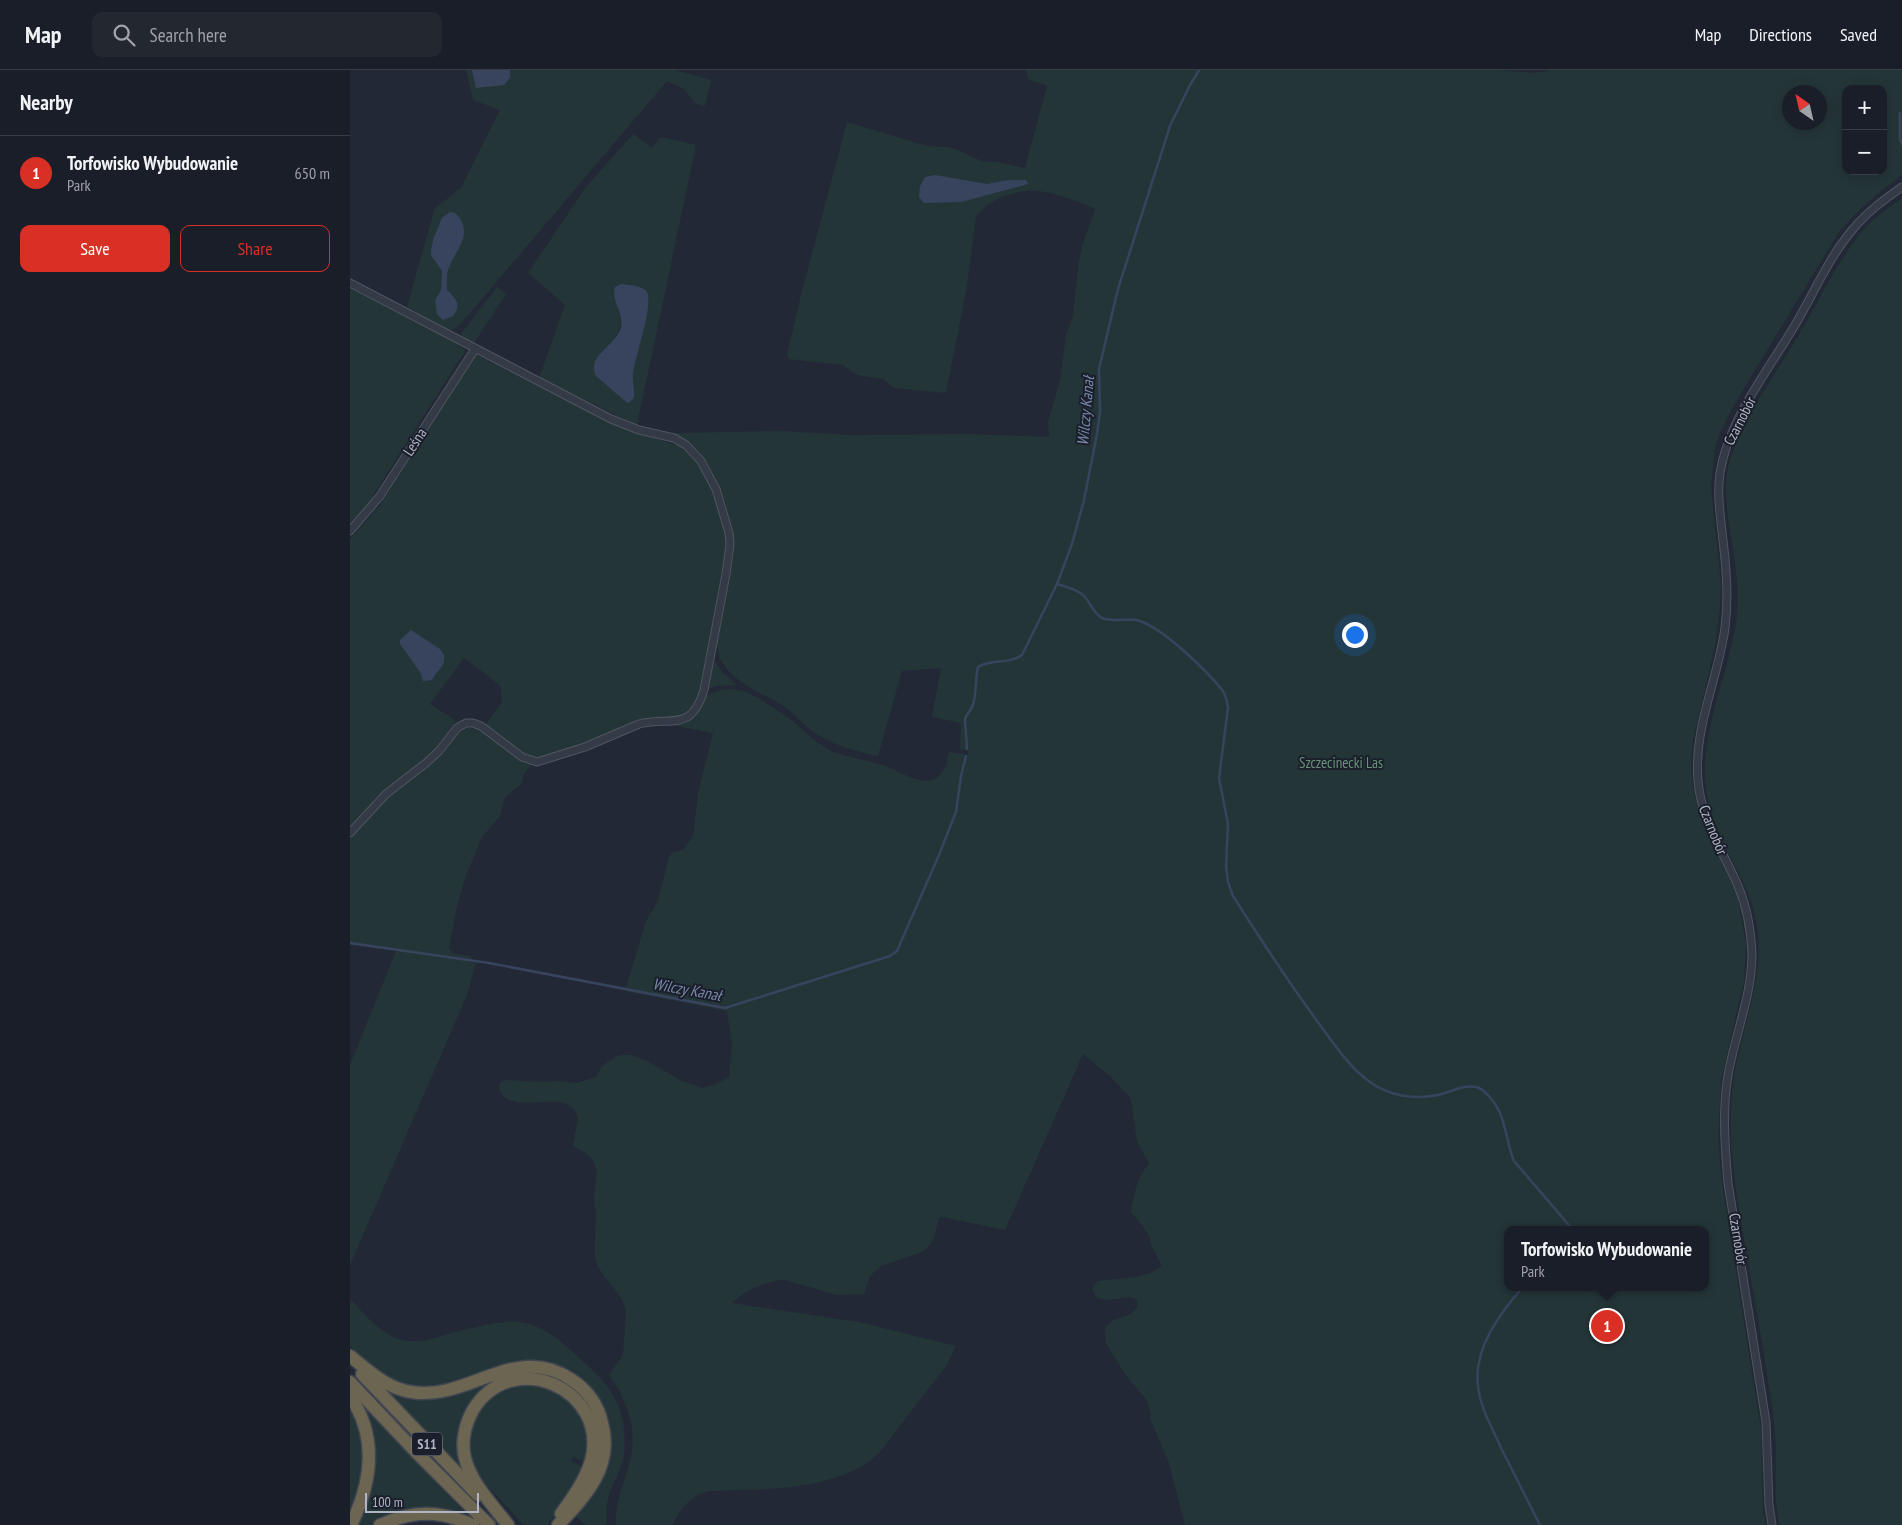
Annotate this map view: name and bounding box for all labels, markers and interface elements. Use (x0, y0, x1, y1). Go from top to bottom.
search box (92, 12, 442, 57)
text: Map (25, 19, 62, 50)
icon: search (110, 21, 138, 49)
text: Search here (150, 23, 227, 47)
text: Map (1695, 23, 1721, 46)
text: Directions (1749, 23, 1812, 46)
text: Saved (1840, 23, 1877, 46)
north arrow (1782, 85, 1827, 130)
map controls (1842, 85, 1887, 175)
button: + (1842, 85, 1887, 130)
text: Nearby (20, 89, 73, 116)
button: − (1842, 130, 1887, 175)
text: Torfowisko Wybudowanie (67, 151, 238, 175)
text: 1 (32, 163, 40, 183)
text: 650 m (295, 163, 330, 183)
text: Park (67, 175, 91, 195)
button: Save (20, 225, 170, 272)
button: Share (180, 225, 330, 272)
water label: Wilczy Kanał (1072, 373, 1098, 446)
street label: Czarnobór (1719, 392, 1760, 448)
street label: Leśna (399, 424, 431, 459)
your location (1342, 622, 1368, 648)
park label: Szczecinecki Las (1299, 753, 1383, 772)
street label: Czarnobór (1695, 802, 1732, 858)
water label: Wilczy Kanał (651, 973, 725, 1005)
street label: Czarnobór (1725, 1212, 1752, 1267)
popup (1504, 1226, 1709, 1291)
text: Torfowisko Wybudowanie (1521, 1237, 1692, 1261)
text: Park (1521, 1261, 1545, 1281)
pin: 1 (1591, 1307, 1623, 1345)
road number: S11 (412, 1432, 442, 1456)
scale bar (365, 1490, 479, 1513)
text: 100 m (372, 1493, 403, 1511)

